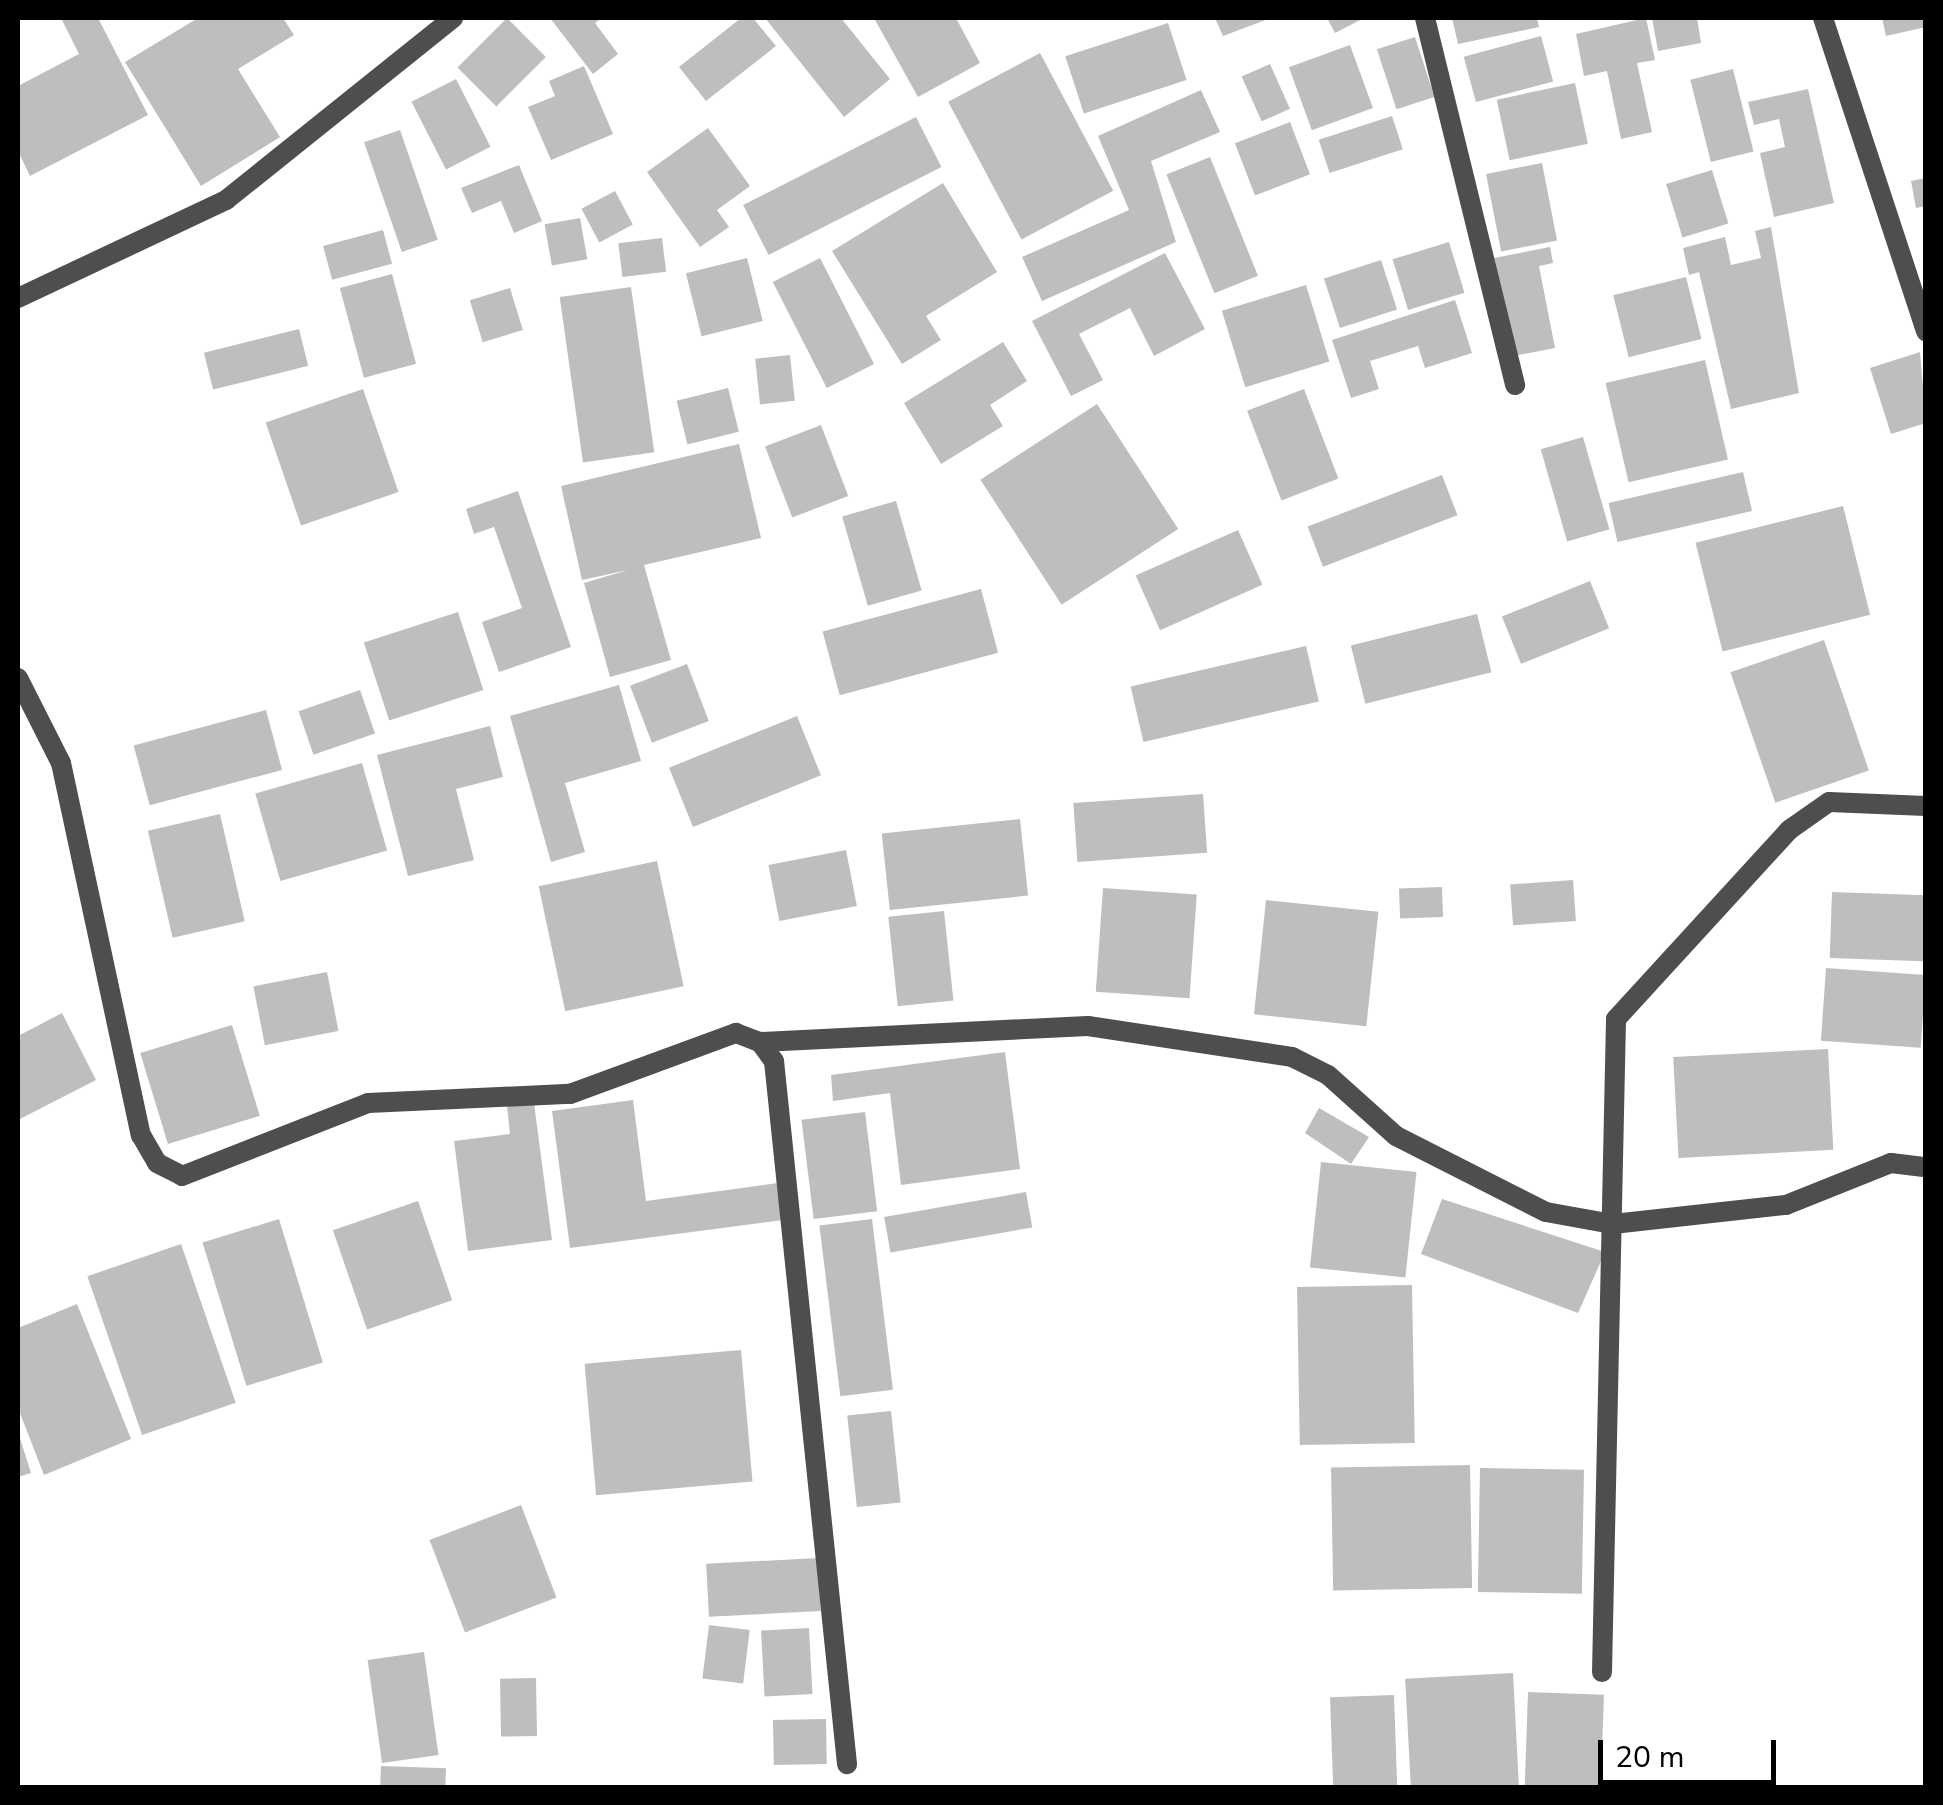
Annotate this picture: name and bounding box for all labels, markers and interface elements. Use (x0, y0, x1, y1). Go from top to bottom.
scale bar (1603, 1720, 1780, 1782)
text: 20 m (1615, 1737, 1684, 1778)

